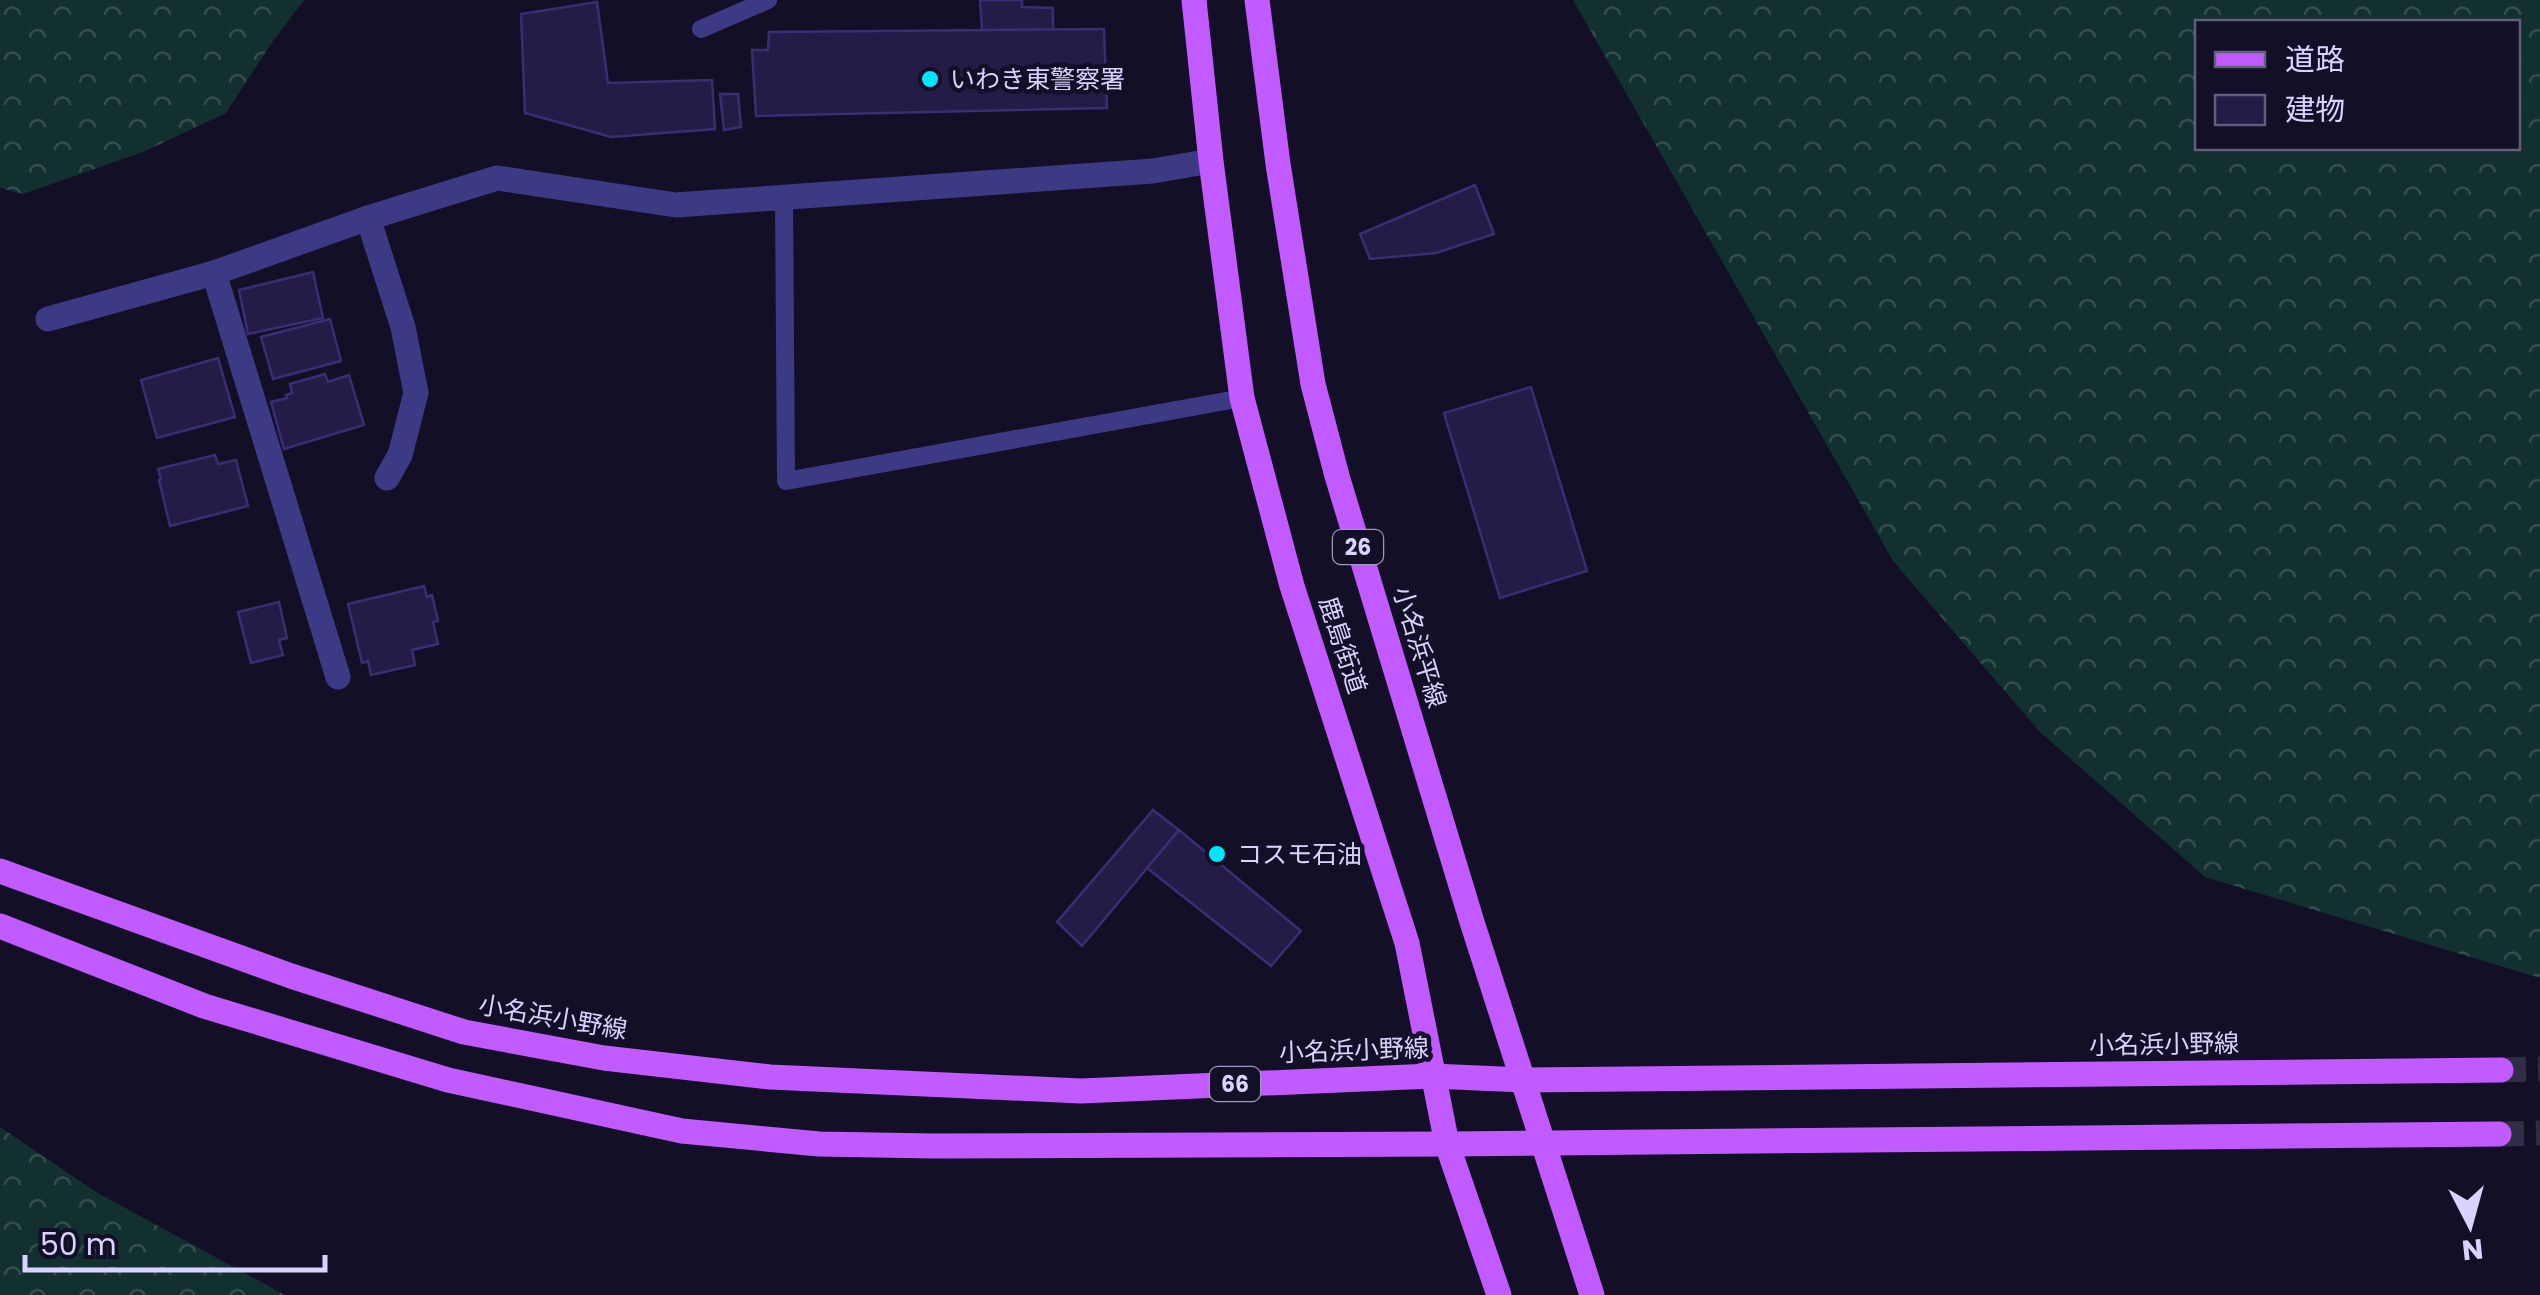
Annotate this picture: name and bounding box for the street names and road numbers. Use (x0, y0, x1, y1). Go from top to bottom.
road number: 26 (1333, 530, 1383, 564)
street label: 小名浜平線 (1385, 582, 1455, 712)
street label: 鹿島街道 (1310, 592, 1375, 698)
street label: 小名浜小野線 (476, 987, 630, 1048)
street label: 小名浜小野線 (2089, 1026, 2239, 1063)
street label: 小名浜小野線 (1278, 1030, 1430, 1071)
road number: 66 (1210, 1067, 1260, 1101)

